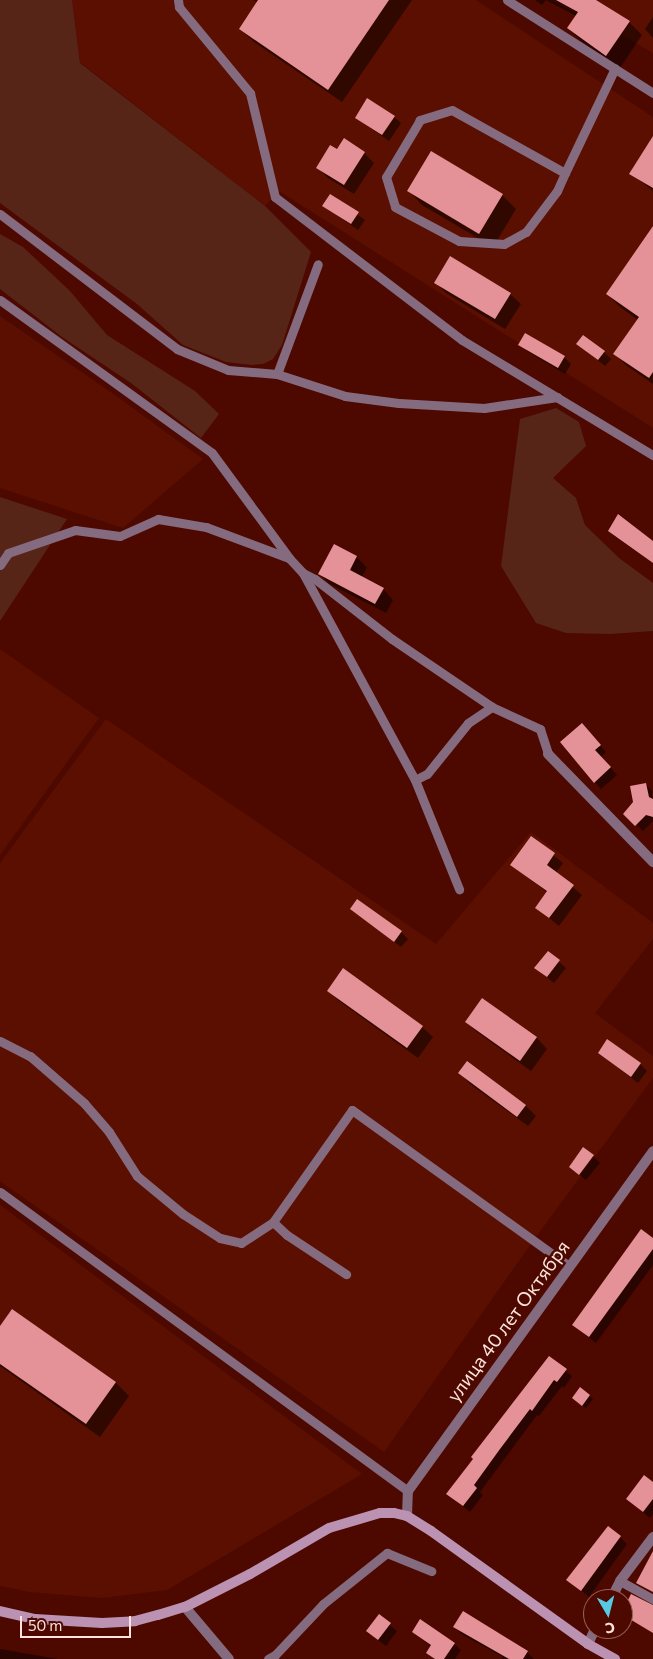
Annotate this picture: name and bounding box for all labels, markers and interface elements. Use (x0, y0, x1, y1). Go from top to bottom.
street label: улица 40 лет Октября (442, 1236, 574, 1406)
north arrow (583, 1589, 633, 1639)
scale bar (22, 1606, 134, 1638)
text: 50 m (28, 1616, 62, 1634)
text: С (604, 1619, 616, 1637)

